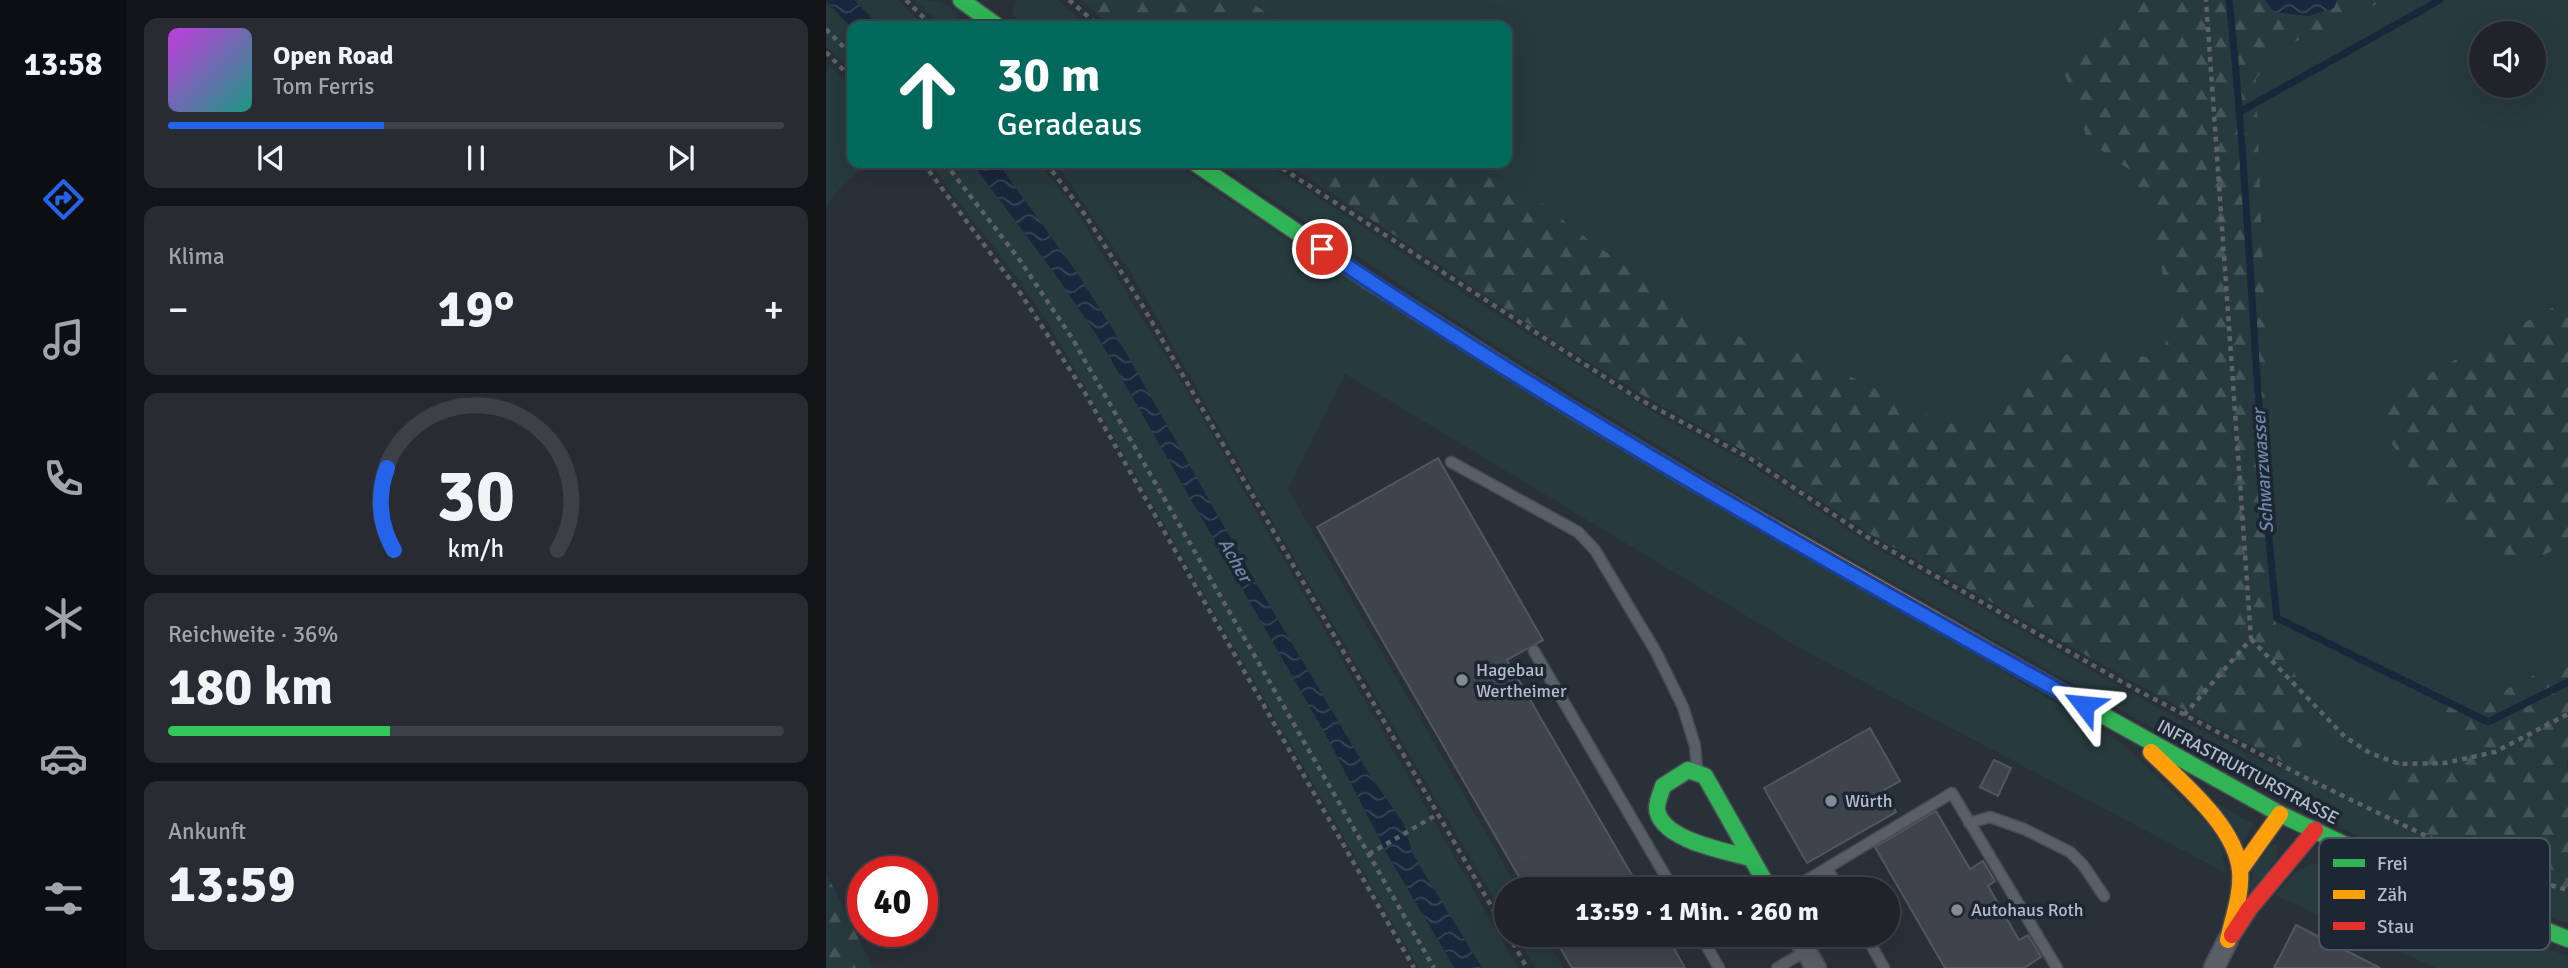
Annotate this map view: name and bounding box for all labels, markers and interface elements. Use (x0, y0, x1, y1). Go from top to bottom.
map controls (2469, 21, 2546, 98)
button: sound (2469, 21, 2546, 98)
text: Open Road (273, 40, 394, 72)
text: 13:58 (24, 45, 102, 84)
text: 30 m (997, 45, 1100, 105)
icon: ahead (882, 49, 973, 140)
text: Tom Ferris (273, 72, 374, 101)
text: Geradeaus (997, 105, 1142, 144)
icon: previous (252, 139, 290, 177)
icon: pause (457, 139, 495, 177)
icon: next (662, 139, 700, 177)
icon: directions (39, 175, 88, 224)
pin (1292, 219, 1352, 279)
icon: arrive (1303, 230, 1341, 268)
text: Klima (168, 242, 225, 271)
text: 19° (438, 277, 514, 341)
text: − (168, 286, 189, 333)
text: + (763, 286, 784, 333)
icon: music (39, 315, 88, 364)
water label: Schwarzwasser (2246, 405, 2279, 534)
text: 30 (437, 452, 515, 541)
icon: phone (39, 454, 88, 503)
text: km/h (448, 533, 504, 564)
water label: Acher (1213, 534, 1259, 589)
icon: climate (39, 594, 88, 643)
text: Reichweite · 36% (168, 620, 338, 649)
text: 180 km (168, 655, 333, 719)
place label: Hagebau Wertheimer (1476, 659, 1567, 702)
position arrow (2047, 668, 2121, 742)
marker: Hagebau Wertheimer (1454, 672, 1470, 688)
street label: INFRASTRUKTURSTRASSE (2153, 715, 2343, 829)
icon: car (39, 734, 88, 783)
place label: Würth (1845, 790, 1893, 812)
marker: Würth (1823, 793, 1839, 809)
text: Ankunft (168, 817, 246, 846)
legend (2319, 838, 2550, 950)
text: 13:59 (168, 852, 296, 916)
text: Frei (2377, 852, 2408, 876)
speed limit sign: 40 (847, 856, 938, 947)
icon: filters (39, 874, 88, 923)
text: Zäh (2377, 883, 2407, 907)
text: 13:59 · 1 Min. · 260 m (1575, 896, 1819, 928)
place label: Autohaus Roth (1971, 899, 2084, 921)
marker: Autohaus Roth (1949, 902, 1965, 918)
text: Stau (2377, 915, 2414, 939)

